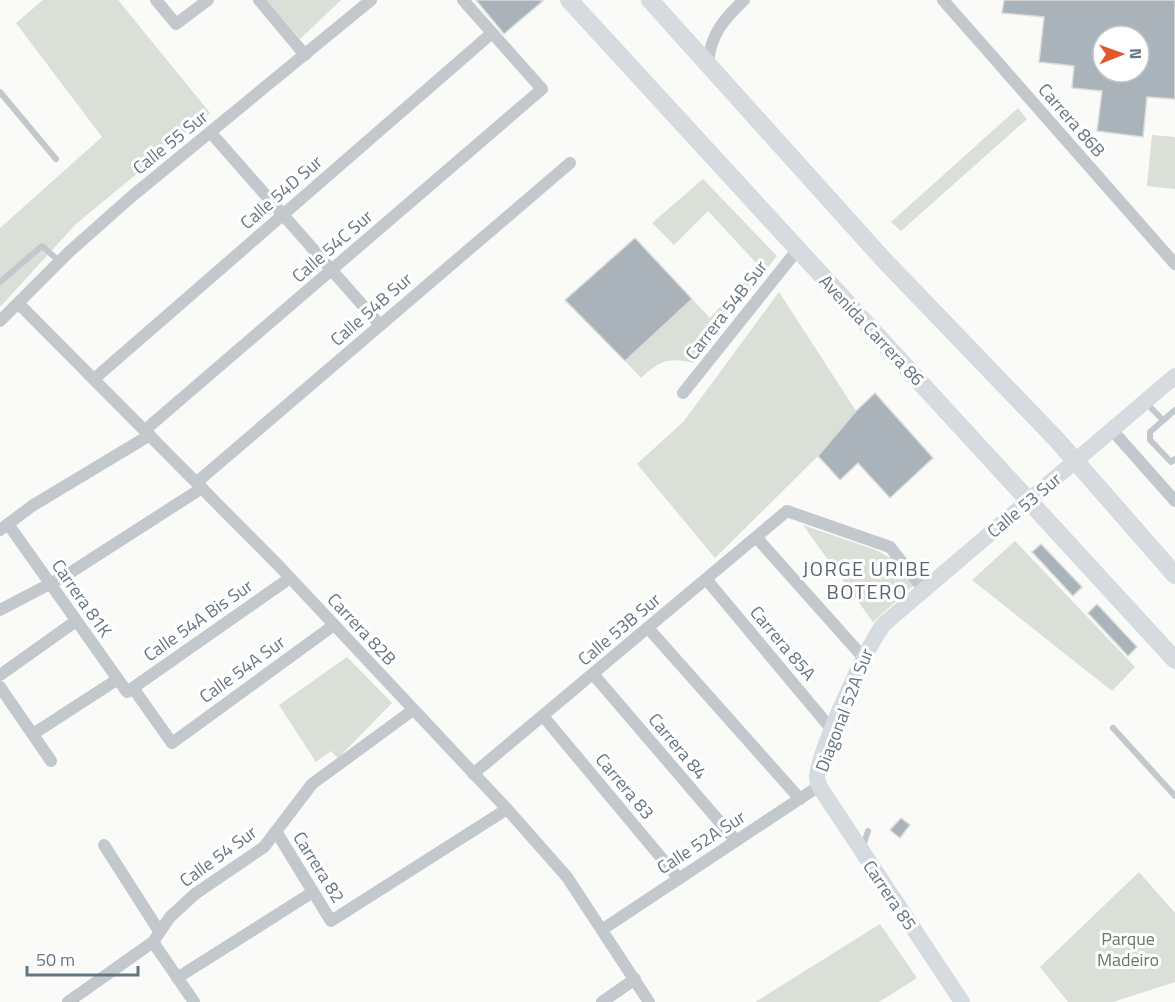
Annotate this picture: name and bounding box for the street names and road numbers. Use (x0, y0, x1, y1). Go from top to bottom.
street label: Carrera 86B (1032, 77, 1112, 163)
street label: Calle 55 Sur (127, 103, 213, 181)
street label: Calle 54D Sur (234, 149, 328, 235)
street label: Calle 54C Sur (286, 203, 378, 289)
street label: Carrera 54B Sur (678, 254, 774, 366)
street label: Calle 54B Sur (324, 266, 418, 352)
street label: Avenida Carrera 86 (813, 268, 931, 392)
street label: Calle 53 Sur (981, 466, 1067, 544)
street label: Carrera 81K (45, 553, 119, 643)
street label: Calle 54A Bis Sur (138, 572, 258, 668)
street label: Calle 53B Sur (572, 586, 666, 672)
street label: Carrera 82B (321, 587, 403, 671)
street label: Carrera 85A (744, 600, 823, 686)
street label: Calle 54A Sur (193, 629, 291, 709)
street label: Diagonal 52A Sur (808, 644, 880, 776)
street label: Carrera 84 (642, 707, 714, 785)
street label: Carrera 83 (589, 747, 661, 825)
street label: Calle 52A Sur (651, 803, 751, 881)
street label: Calle 54 Sur (174, 819, 262, 893)
street label: Carrera 82 (286, 826, 352, 908)
street label: Carrera 85 (857, 854, 923, 936)

